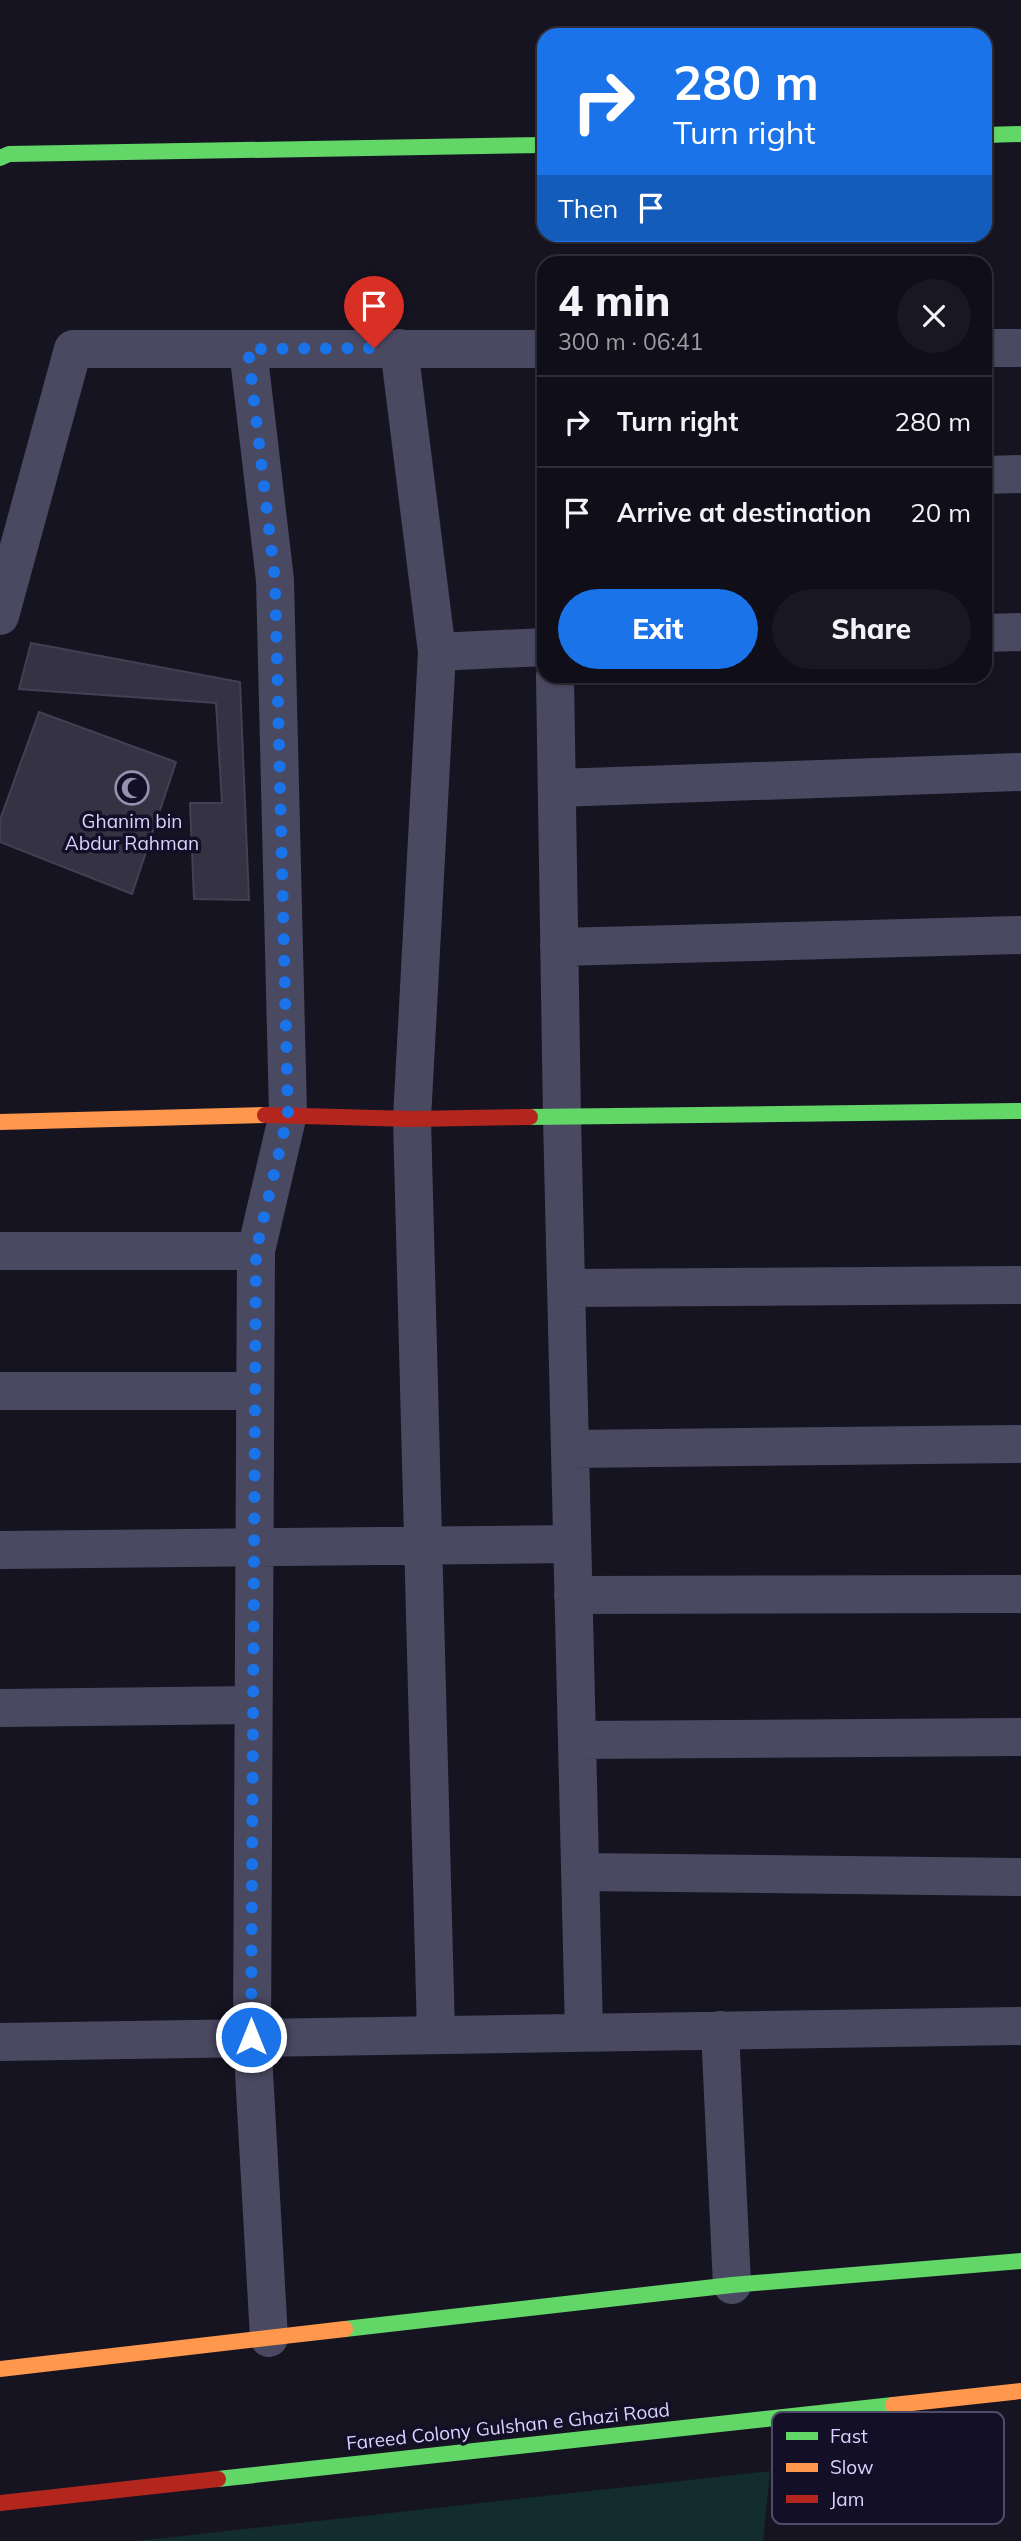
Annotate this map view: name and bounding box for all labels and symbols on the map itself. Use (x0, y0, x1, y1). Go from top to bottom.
pin (344, 276, 404, 348)
mosque icon: Ghanim bin Abdur Rahman (113, 769, 151, 807)
place label: Ghanim bin Abdur Rahman (65, 809, 199, 855)
position arrow (214, 2000, 288, 2074)
street label: Fareed Colony Gulshan e Ghazi Road (345, 2397, 671, 2455)
legend (772, 2412, 1004, 2524)
text: Fast (830, 2424, 868, 2448)
text: Slow (830, 2455, 874, 2479)
text: Jam (830, 2487, 864, 2511)

